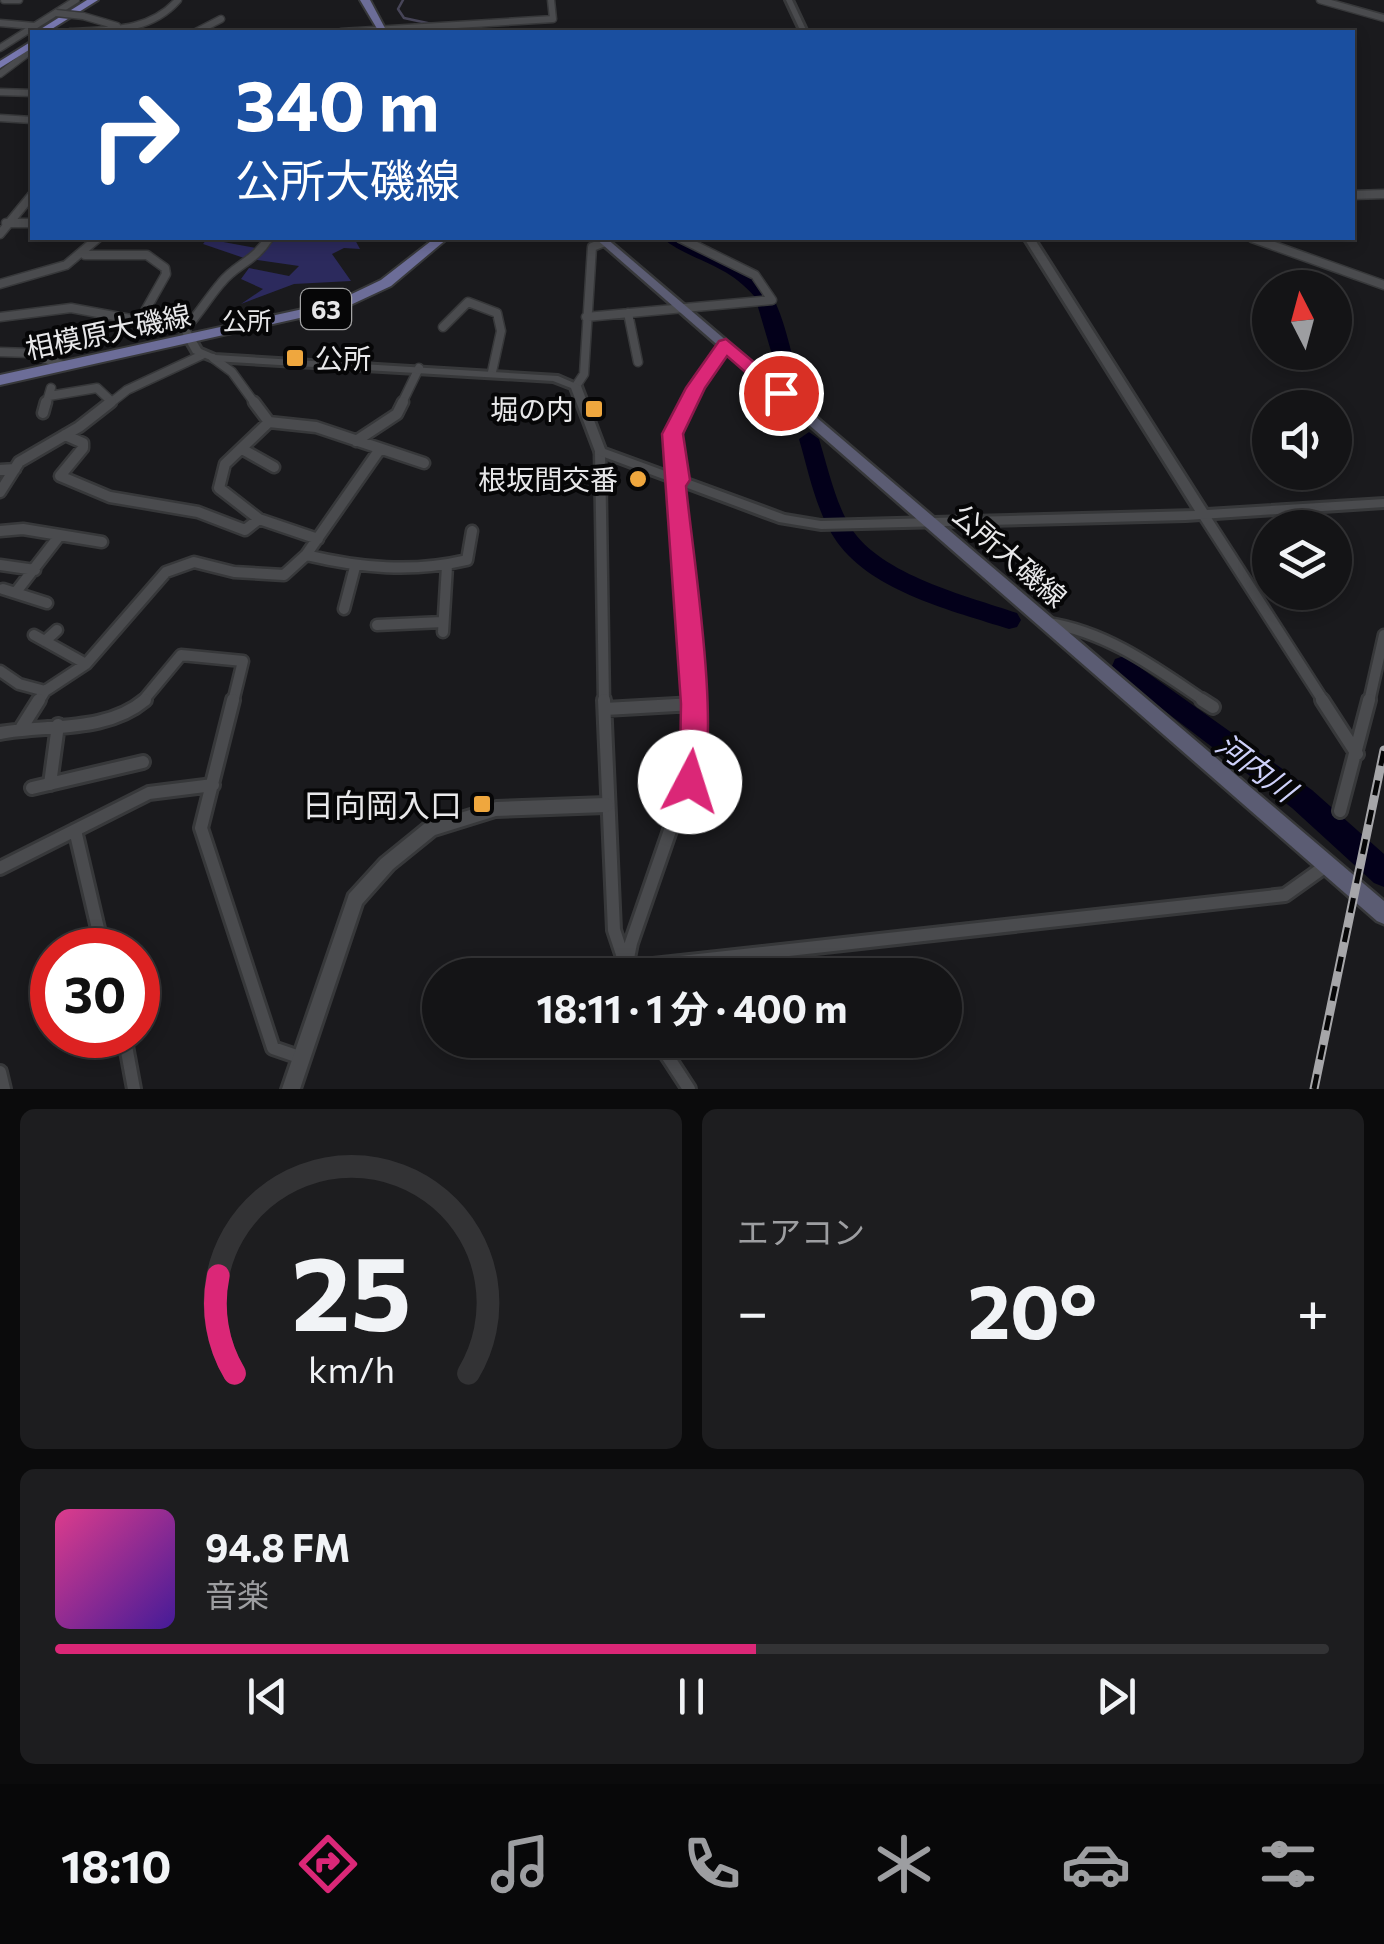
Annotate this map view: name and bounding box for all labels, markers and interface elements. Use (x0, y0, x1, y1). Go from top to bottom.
text: 340 m (235, 60, 440, 145)
icon: right (70, 70, 200, 200)
text: 公所大磯線 (235, 151, 460, 206)
north arrow (1252, 270, 1352, 370)
map controls (1252, 270, 1352, 610)
road number: 63 (301, 289, 351, 329)
street label: 相模原大磯線 (22, 297, 194, 365)
district label: 公所 (222, 305, 272, 335)
place label: 公所 (315, 341, 371, 375)
marker: 公所 (284, 347, 306, 369)
pin (739, 351, 824, 436)
icon: arrive (754, 366, 809, 421)
button: sound (1252, 390, 1352, 490)
place label: 堀の内 (490, 392, 574, 426)
marker: 堀の内 (583, 398, 605, 420)
place label: 根坂間交番 (478, 462, 618, 496)
marker: 根坂間交番 (627, 468, 649, 490)
street label: 公所大磯線 (946, 496, 1074, 614)
button: layers (1252, 510, 1352, 610)
water label: 河内川 (1210, 724, 1306, 810)
position arrow (638, 730, 742, 834)
place label: 日向岡入口 (302, 784, 462, 824)
marker: 日向岡入口 (471, 793, 493, 815)
speed limit sign: 30 (30, 928, 160, 1058)
text: 18:11 · 1 分 · 400 m (537, 984, 847, 1031)
text: エアコン (737, 1211, 865, 1251)
text: 25 (291, 1225, 411, 1352)
text: 20° (968, 1263, 1097, 1354)
text: − (737, 1276, 768, 1343)
text: + (1297, 1276, 1329, 1343)
text: km/h (308, 1347, 394, 1390)
text: 94.8 FM (205, 1523, 350, 1570)
text: 音楽 (205, 1574, 269, 1614)
icon: previous (240, 1669, 295, 1724)
icon: pause (664, 1669, 719, 1724)
icon: next (1089, 1669, 1144, 1724)
icon: directions (293, 1829, 363, 1899)
icon: music (485, 1829, 555, 1899)
icon: phone (677, 1829, 747, 1899)
icon: climate (869, 1829, 939, 1899)
icon: car (1061, 1829, 1131, 1899)
icon: filters (1253, 1829, 1323, 1899)
text: 18:10 (61, 1837, 171, 1892)

